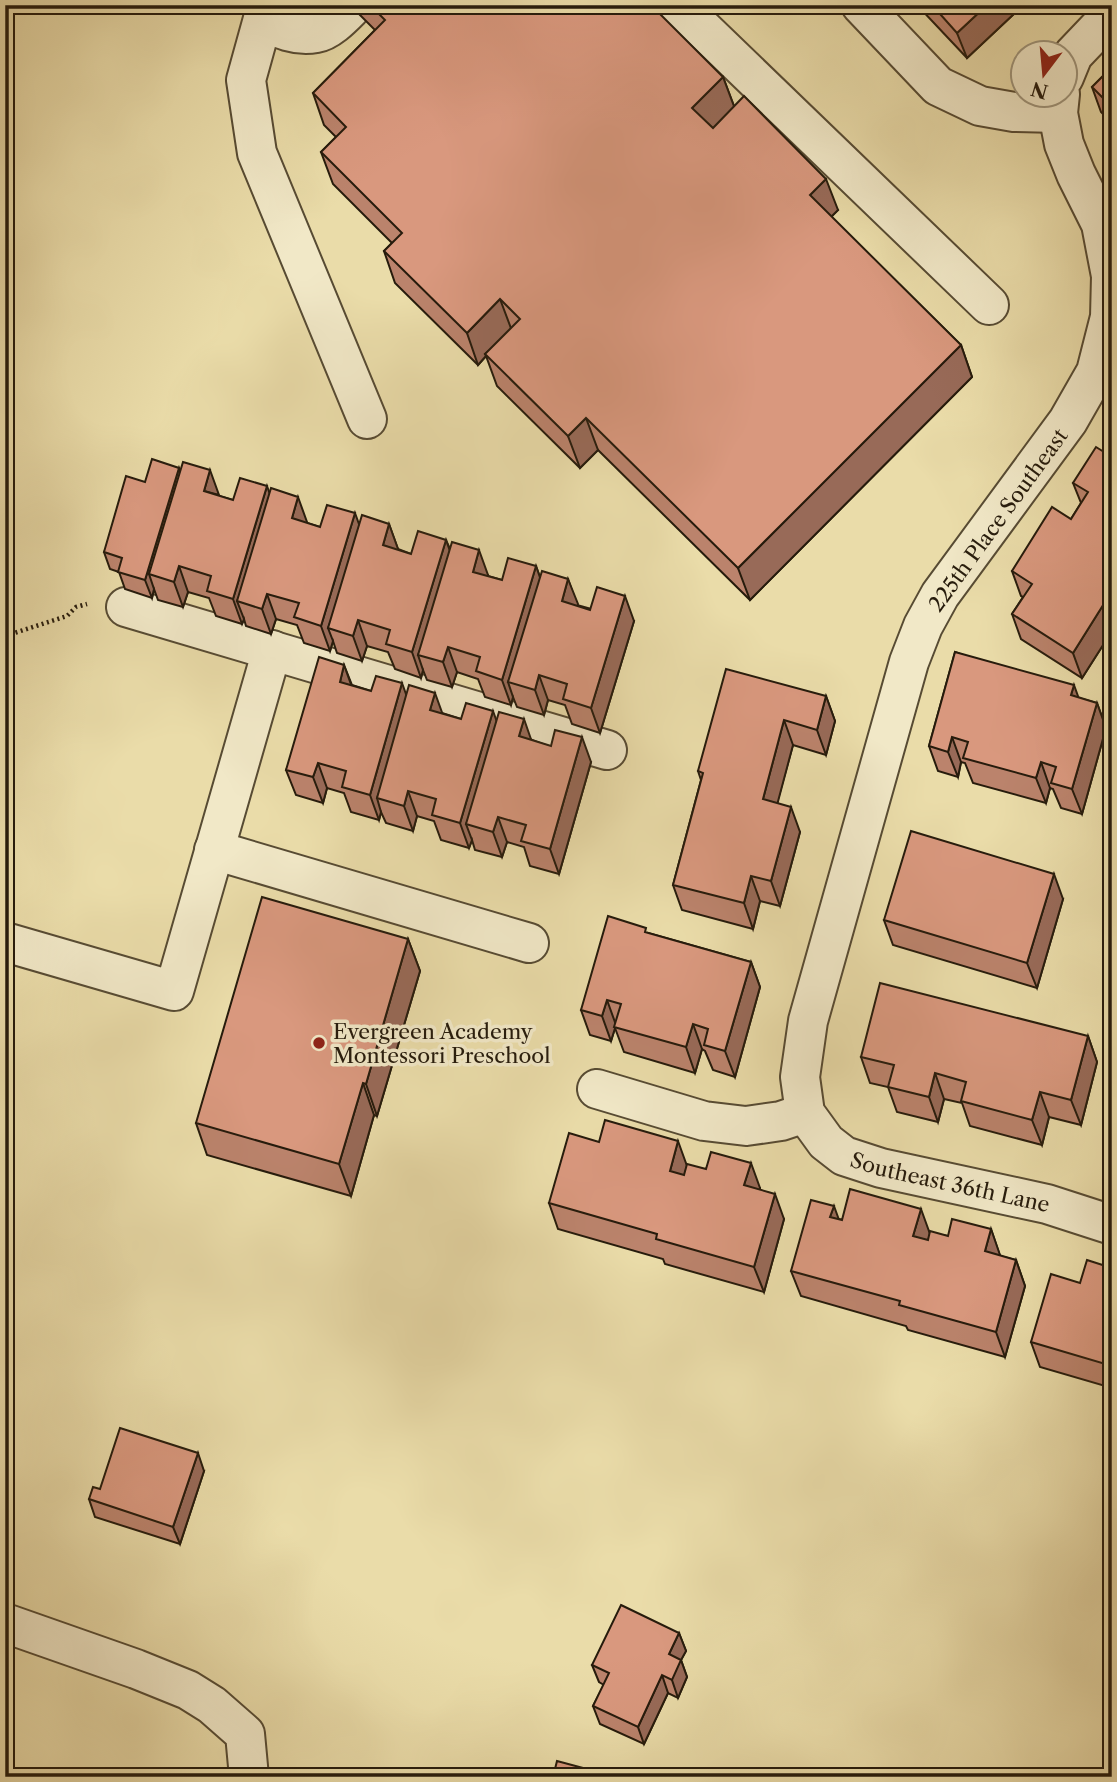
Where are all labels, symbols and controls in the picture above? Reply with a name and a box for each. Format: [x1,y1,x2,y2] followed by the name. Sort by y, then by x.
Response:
[1009,38,1078,108] north arrow
[1028,77,1051,103] text: N
[923,423,1073,616] street label: 225th Place Southeast
[333,1019,550,1068] place label: Evergreen Academy Montessori Preschool
[311,1035,327,1051] marker: Evergreen Academy Montessori Preschool
[847,1146,1052,1217] street label: Southeast 36th Lane

